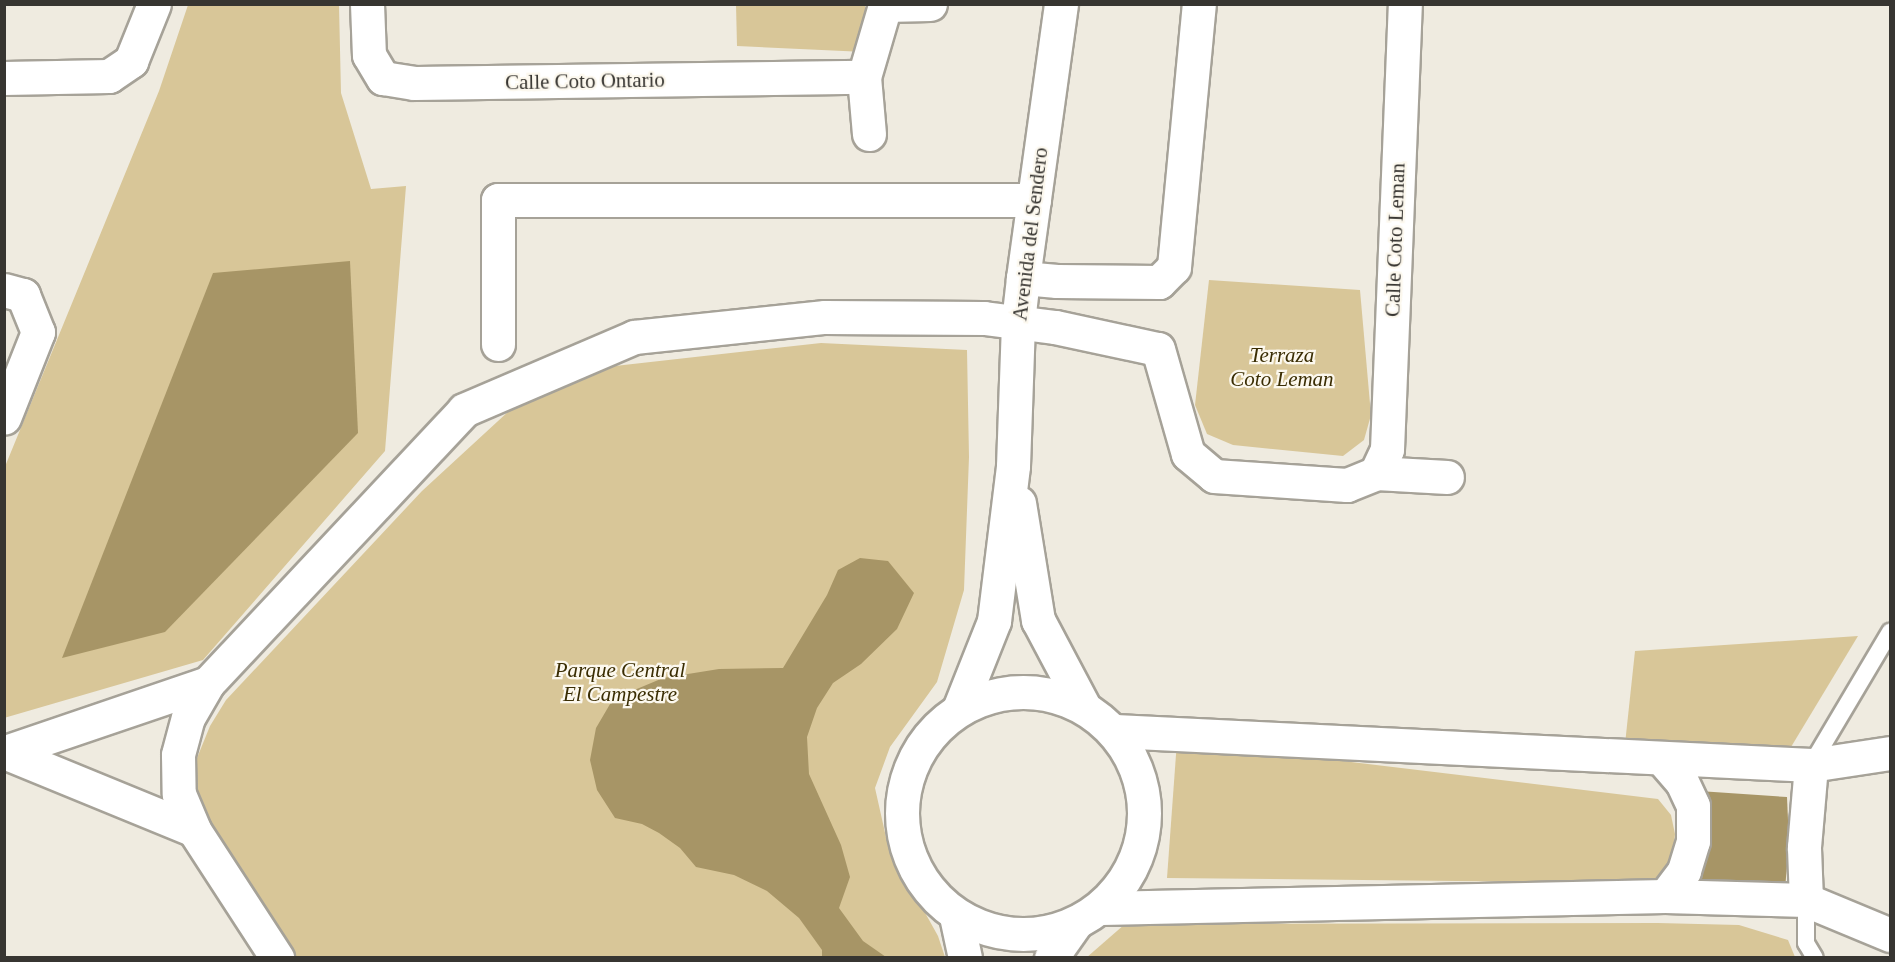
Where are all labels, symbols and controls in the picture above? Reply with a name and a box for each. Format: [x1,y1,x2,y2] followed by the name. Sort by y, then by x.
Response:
[505,67,665,95] street label: Calle Coto Ontario
[1007,146,1053,322] street label: Avenida del Sendero
[1380,163,1410,317] street label: Calle Coto Leman
[1230,342,1334,392] park label: Terraza Coto Leman
[555,657,685,707] park label: Parque Central El Campestre

